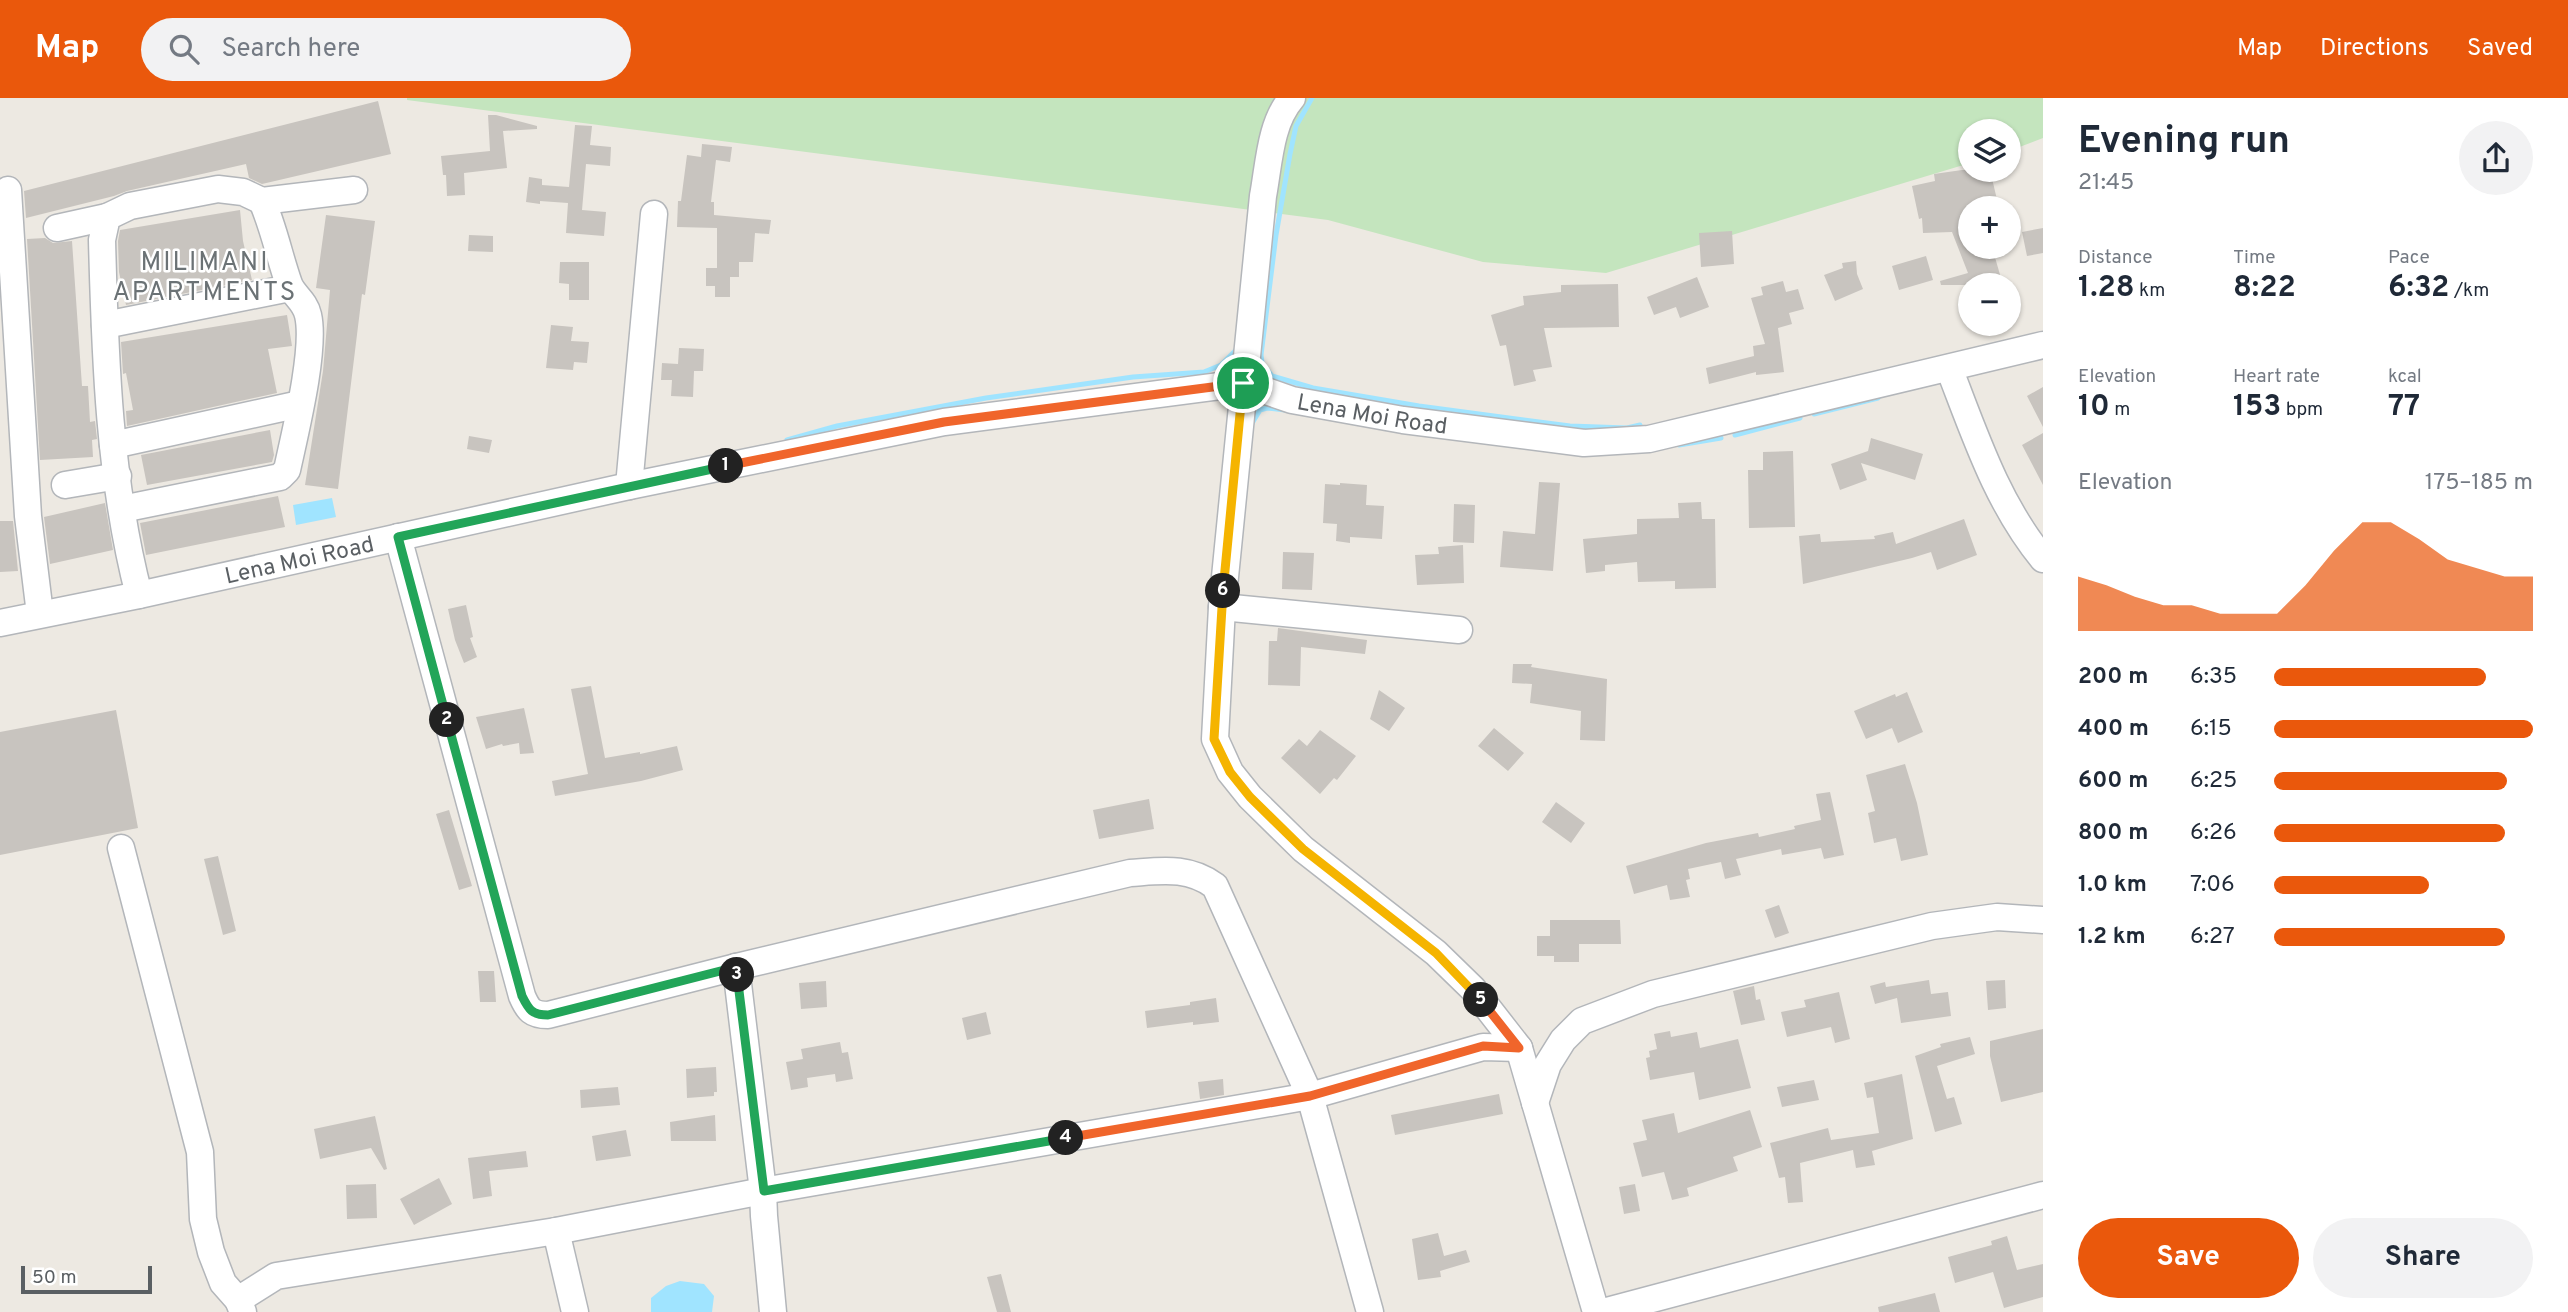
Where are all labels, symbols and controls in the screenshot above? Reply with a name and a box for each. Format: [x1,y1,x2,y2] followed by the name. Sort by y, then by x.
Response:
[141,18,631,81] search box
[35,28,99,70] text: Map
[165,30,203,68] icon: search
[221,33,360,66] text: Search here
[2237,34,2282,64] text: Map
[2320,34,2429,64] text: Directions
[2467,34,2533,64] text: Saved
[2078,118,2290,167] text: Evening run
[1958,119,2021,336] map controls
[1958,119,2021,182] button: layers
[2459,121,2533,195] button: share
[2078,169,2134,198] text: 21:45
[1958,196,2021,259] button: +
[2078,246,2153,270] text: Distance
[2233,246,2276,270] text: Time
[2388,246,2430,270] text: Pace
[113,247,297,310] district label: MILIMANI APARTMENTS
[2078,270,2135,307] text: 1.28
[2233,270,2296,307] text: 8:22
[2388,270,2449,307] text: 6:32
[1958,273,2021,336] button: −
[2135,279,2165,303] text: km
[2449,279,2489,303] text: /km
[1213,353,1273,413] pin
[1224,364,1262,402] icon: arrive
[2078,365,2156,389] text: Elevation
[2233,365,2320,389] text: Heart rate
[2388,365,2422,389] text: kcal
[1294,389,1449,442] street label: Lena Moi Road
[2078,389,2110,426] text: 10
[2233,389,2281,426] text: 153
[2388,389,2420,426] text: 77
[2110,398,2130,422] text: m
[2281,398,2323,422] text: bpm
[708,448,744,484] pin: 1
[722,453,729,477] text: 1
[2078,469,2173,498] text: Elevation
[2425,469,2533,498] text: 175–185 m
[223,531,377,592] street label: Lena Moi Road
[1206,574,1240,608] pin: 6
[1217,578,1228,602] text: 6
[2078,663,2148,692] text: 200 m
[2190,663,2237,692] text: 6:35
[430,702,464,738] pin: 2
[441,707,452,731] text: 2
[2078,715,2149,744] text: 400 m
[2190,715,2232,744] text: 6:15
[2078,767,2148,796] text: 600 m
[2190,767,2237,796] text: 6:25
[2078,819,2148,848] text: 800 m
[2190,819,2237,848] text: 6:26
[2078,871,2147,900] text: 1.0 km
[2190,871,2235,900] text: 7:06
[2078,923,2146,952] text: 1.2 km
[2190,923,2235,952] text: 6:27
[720,958,754,992] pin: 3
[731,962,742,986] text: 3
[1464,982,1498,1018] pin: 5
[1475,987,1486,1011] text: 5
[1048,1121,1084,1156] pin: 4
[1059,1125,1072,1149] text: 4
[2078,1218,2299,1298] button: Save
[2313,1218,2533,1298] button: Share
[21,1263,152,1295] scale bar
[32,1266,77,1290] text: 50 m

